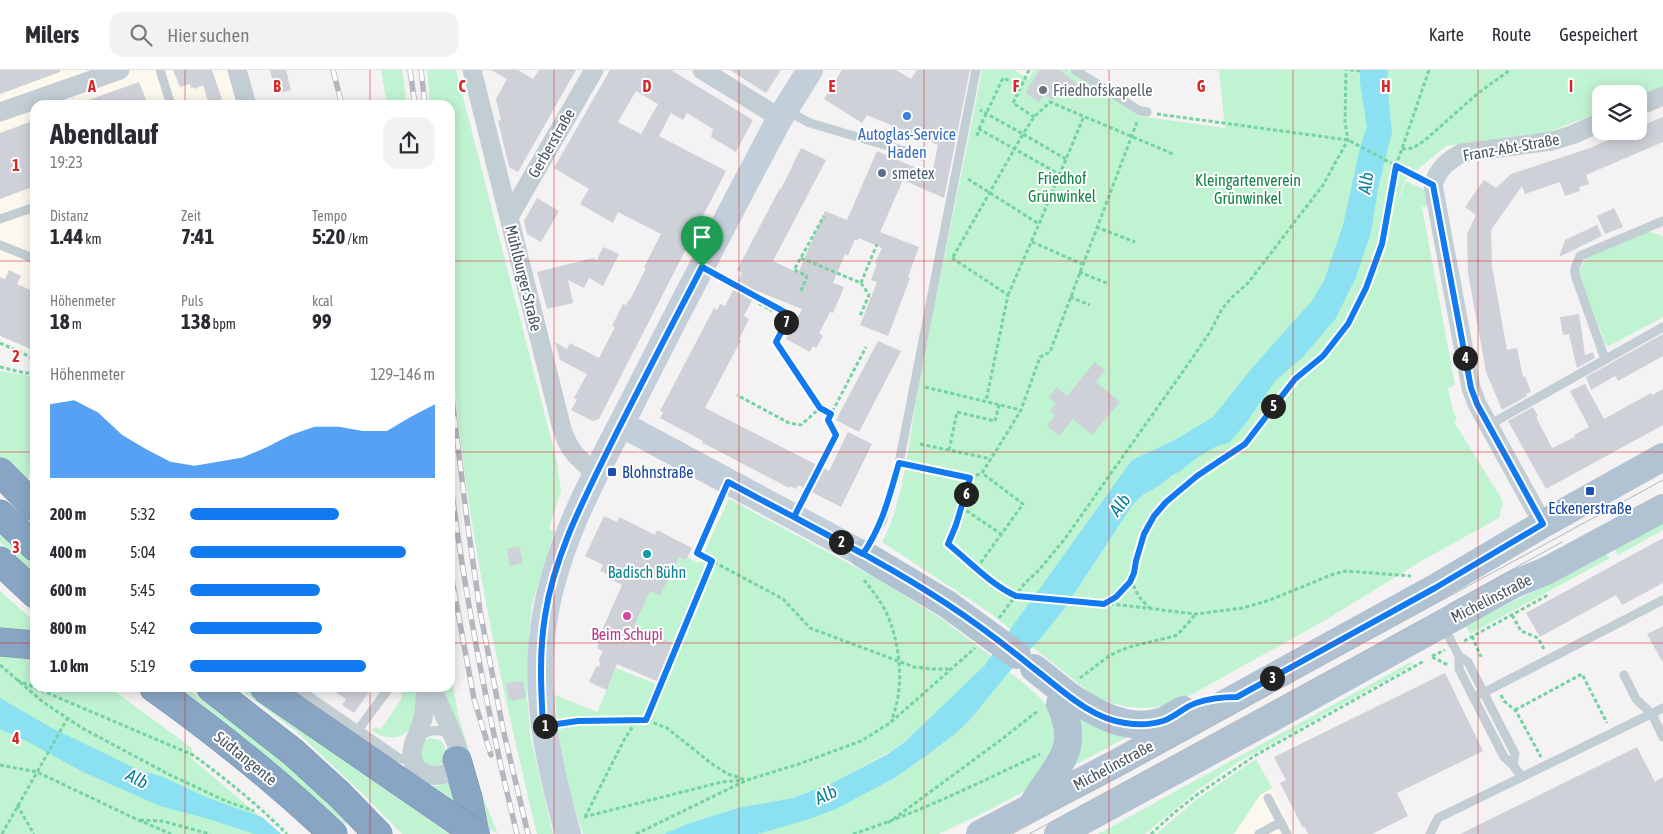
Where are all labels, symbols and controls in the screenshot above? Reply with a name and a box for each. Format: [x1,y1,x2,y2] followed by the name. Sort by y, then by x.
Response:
[109,12,459,57] search box
[25,21,79,48] text: Milers
[127,21,155,49] icon: search
[167,24,249,46] text: Hier suchen
[1429,24,1464,45] text: Karte
[1492,24,1531,45] text: Route
[1559,24,1638,45] text: Gespeichert
[87,77,96,95] text: A
[273,77,281,95] text: B
[458,77,466,95] text: C
[643,77,652,95] text: D
[829,77,836,95] text: E
[1013,77,1020,95] text: F
[1197,77,1206,95] text: G
[1381,77,1391,95] text: H
[1569,77,1573,95] text: I
[1053,81,1153,100] place label: Friedhofskapelle
[1037,84,1049,96] marker: Friedhofskapelle
[1592,85,1647,140] map controls
[1592,85,1647,140] button: layers
[524,105,578,181] street label: Gerberstraße
[901,110,913,122] marker: Autoglas-Service Haden
[383,117,435,169] button: share
[50,118,158,150] text: Abendlauf
[858,125,956,161] place label: Autoglas-Service Haden
[1461,130,1561,164] street label: Franz-Abt-Straße
[50,153,83,171] text: 19:23
[12,156,20,174] text: 1
[892,164,935,182] place label: smetex
[876,167,888,179] marker: smetex
[1028,169,1097,205] park label: Friedhof Grünwinkel
[1353,170,1378,196] water label: Alb
[1195,171,1301,207] park label: Kleingartenverein Grünwinkel
[50,208,88,224] text: Distanz
[181,208,201,224] text: Zeit
[312,208,347,224] text: Tempo
[681,216,723,267] pin
[501,223,546,333] street label: Mühlburger Straße
[688,223,716,251] icon: arrive
[50,224,83,248] text: 1.44
[181,224,214,248] text: 7:41
[312,224,345,248] text: 5:20
[83,231,102,247] text: km
[345,231,368,247] text: /km
[50,293,115,309] text: Höhenmeter
[181,293,203,309] text: Puls
[312,293,333,309] text: kcal
[50,309,70,333] text: 18
[181,309,211,333] text: 138
[312,309,332,333] text: 99
[774,310,798,334] pin: 7
[783,314,790,330] text: 7
[70,316,82,332] text: m
[211,316,236,332] text: bpm
[1452,346,1478,370] pin: 4
[12,347,20,365] text: 2
[1462,350,1469,366] text: 4
[50,365,125,383] text: Höhenmeter
[371,365,435,383] text: 129–146 m
[1260,394,1286,418] pin: 5
[1270,398,1277,414] text: 5
[622,463,694,481] place label: Blohnstraße
[606,466,618,478] marker: Blohnstraße
[954,482,978,506] pin: 6
[1584,485,1596,497] marker: Eckenerstraße
[963,486,970,502] text: 6
[1104,490,1135,521] water label: Alb
[1548,499,1632,517] place label: Eckenerstraße
[50,505,86,523] text: 200 m
[130,505,155,523] text: 5:32
[828,530,854,554] pin: 2
[838,534,845,550] text: 2
[12,538,20,556] text: 3
[50,543,86,561] text: 400 m
[130,543,156,561] text: 5:04
[641,548,653,560] marker: Badisch Bühn
[608,563,686,581] place label: Badisch Bühn
[1448,570,1534,626] street label: Michelinstraße
[50,581,86,599] text: 600 m
[130,581,155,599] text: 5:45
[621,610,633,622] marker: Beim Schupi
[50,619,86,637] text: 800 m
[130,619,155,637] text: 5:42
[591,625,663,644] place label: Beim Schupi
[50,657,89,675] text: 1.0 km
[130,657,155,675] text: 5:19
[1260,666,1284,690] pin: 3
[1269,670,1276,686] text: 3
[532,714,558,738] pin: 1
[542,718,549,734] text: 1
[211,727,281,789] street label: Südtangente
[11,729,20,747] text: 4
[1070,736,1156,794] street label: Michelinstraße
[122,764,152,793] water label: Alb
[810,780,840,809] water label: Alb

